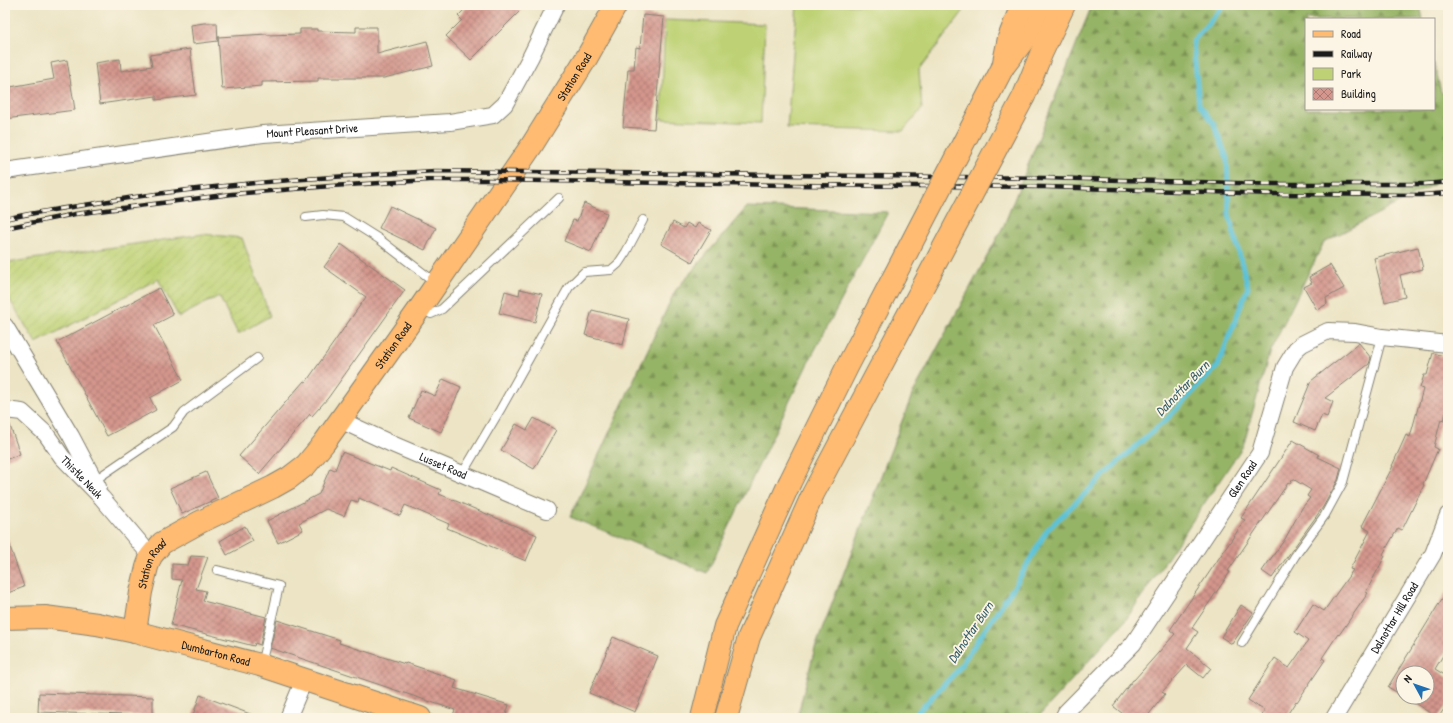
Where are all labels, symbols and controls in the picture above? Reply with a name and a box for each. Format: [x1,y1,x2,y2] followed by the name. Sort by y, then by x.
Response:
[1305,18,1435,110] legend
[1341,25,1361,42] text: Road
[1341,45,1372,62] text: Railway
[553,49,596,104] street label: Station Road
[1341,65,1361,82] text: Park
[1341,85,1376,102] text: Building
[266,119,359,142] street label: Mount Pleasant Drive
[370,318,416,372] street label: Station Road
[1151,356,1214,420] water label: Dalnottar Burn
[417,448,470,483] street label: Lusset Road
[57,452,107,502] street label: Thistle Neuk
[1224,457,1261,501] street label: Glen Road
[133,533,169,590] street label: Station Road
[1366,579,1422,656] street label: Dalnottar Hill Road
[943,597,998,666] water label: Dalnottar Burn
[180,636,252,670] street label: Dumbarton Road
[1395,665,1435,705] north arrow
[1400,672,1415,685] text: N

